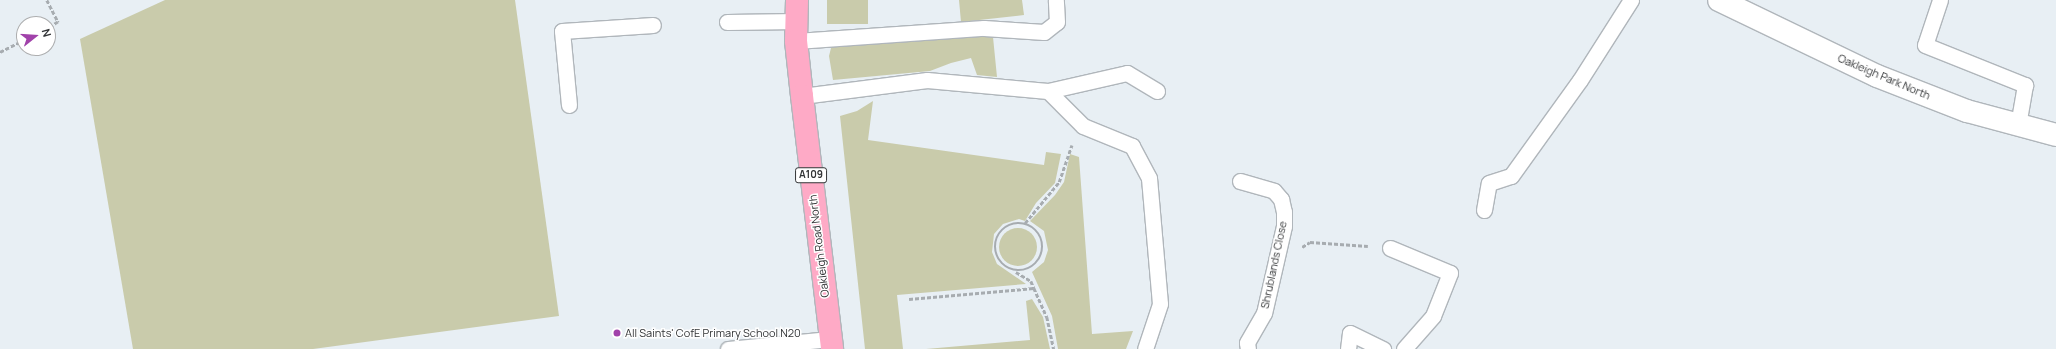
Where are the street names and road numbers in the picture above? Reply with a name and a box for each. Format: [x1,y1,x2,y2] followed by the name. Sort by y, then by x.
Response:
[1836,52,1932,102] street label: Oakleigh Park North
[795,167,827,183] road number: A109
[806,194,832,298] street label: Oakleigh Road North
[1258,220,1290,310] street label: Shrublands Close

